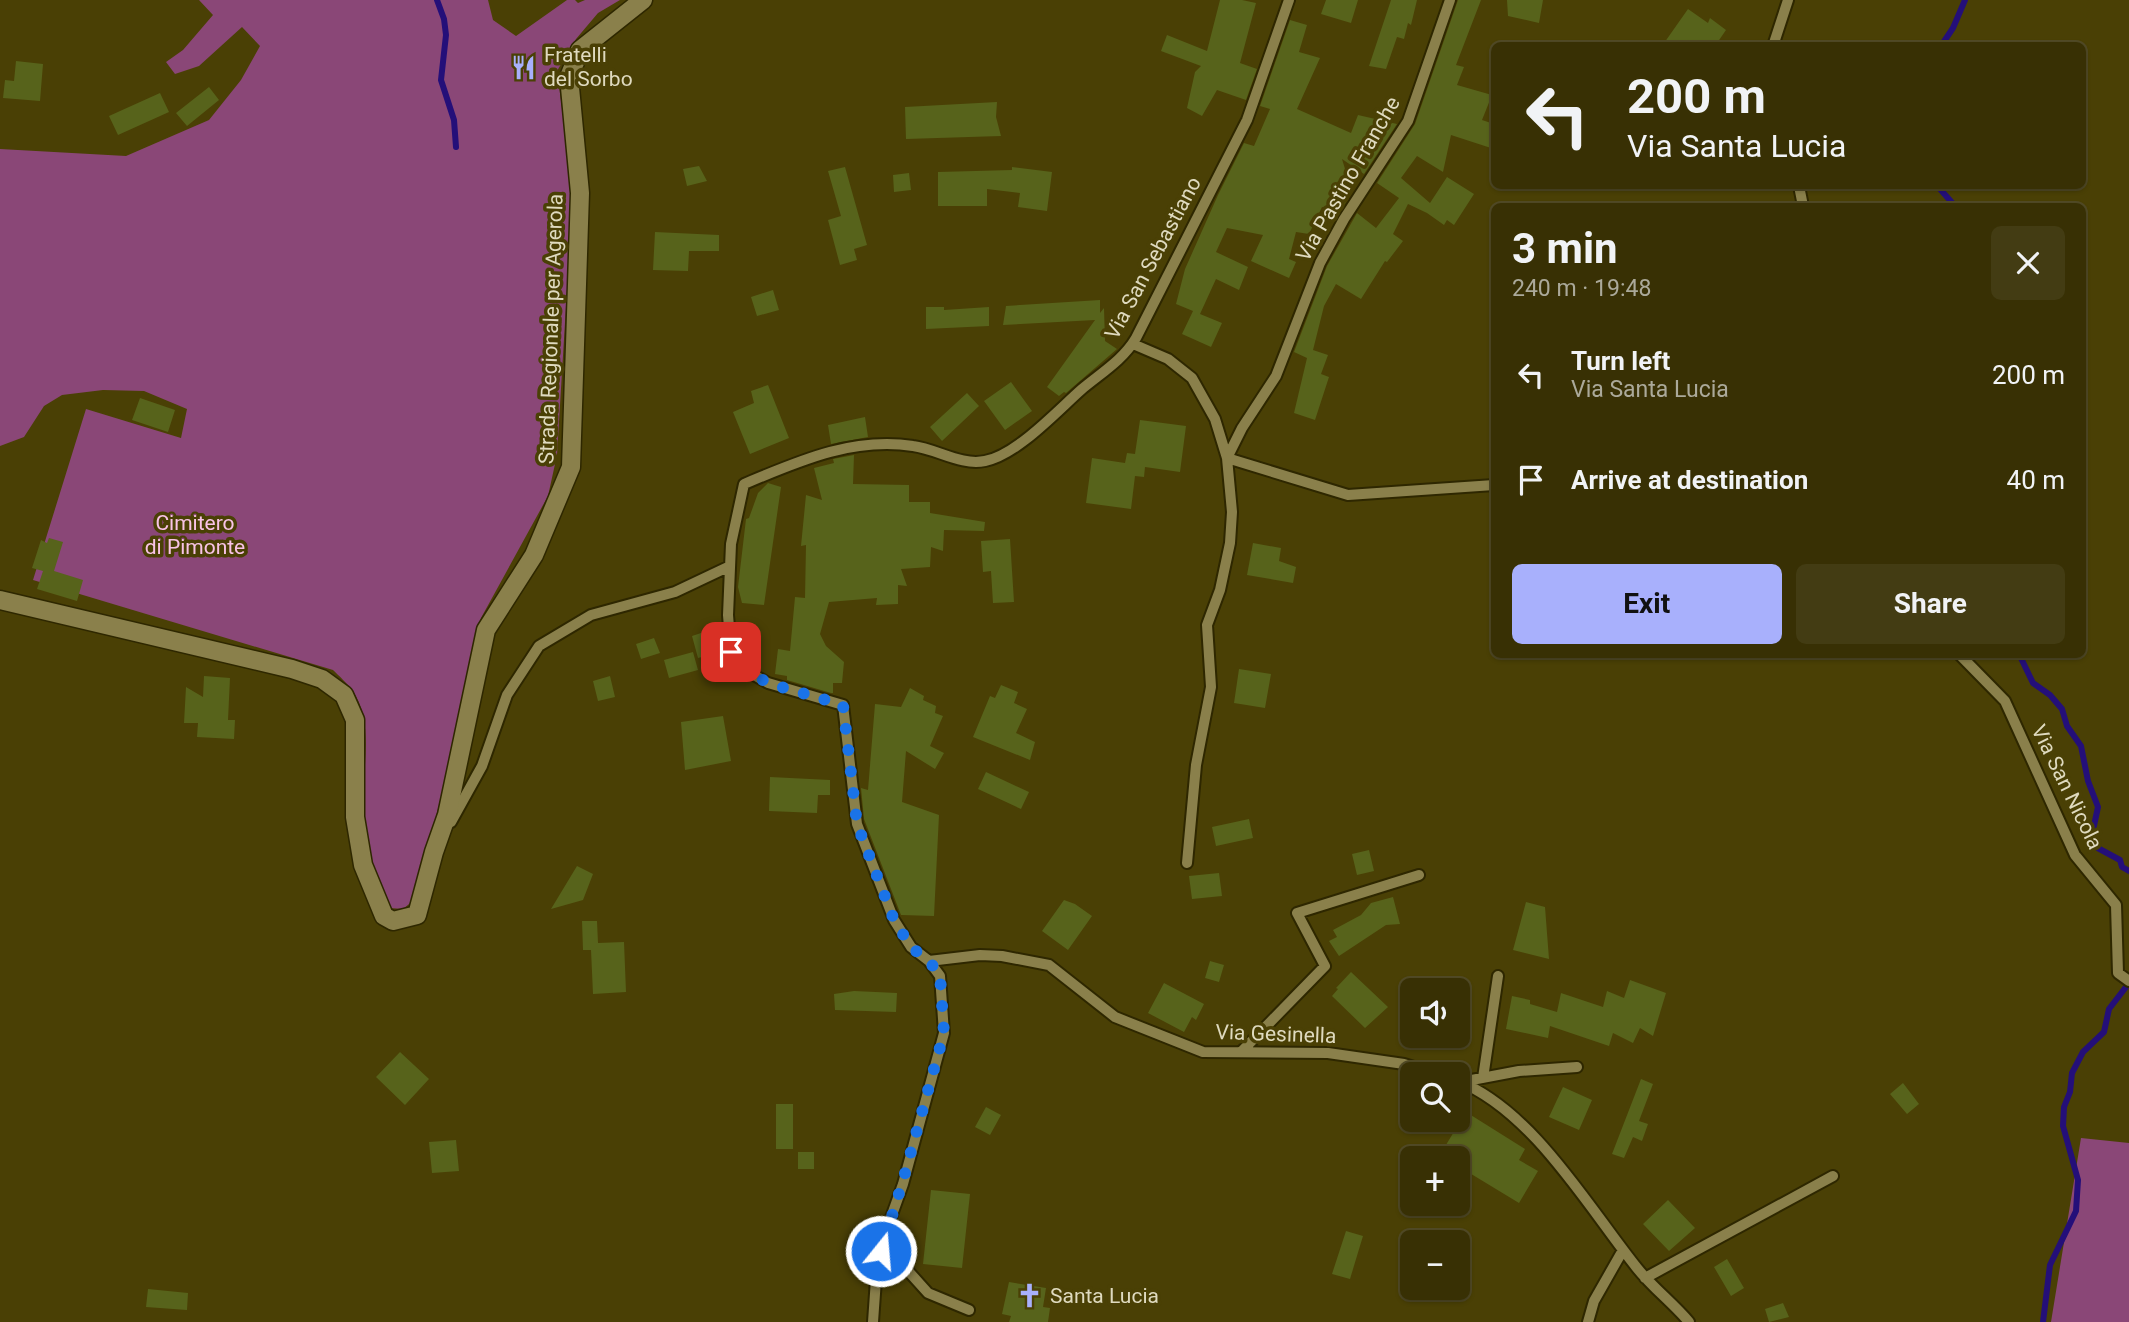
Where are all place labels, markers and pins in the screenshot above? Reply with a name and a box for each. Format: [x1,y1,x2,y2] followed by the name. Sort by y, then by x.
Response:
[544,43,633,91] place label: Fratelli del Sorbo
[510,53,538,81] restaurant icon: Fratelli del Sorbo
[701,622,761,682] pin
[1016,1282,1044,1310] church icon: Santa Lucia
[1050,1284,1159,1308] place label: Santa Lucia

